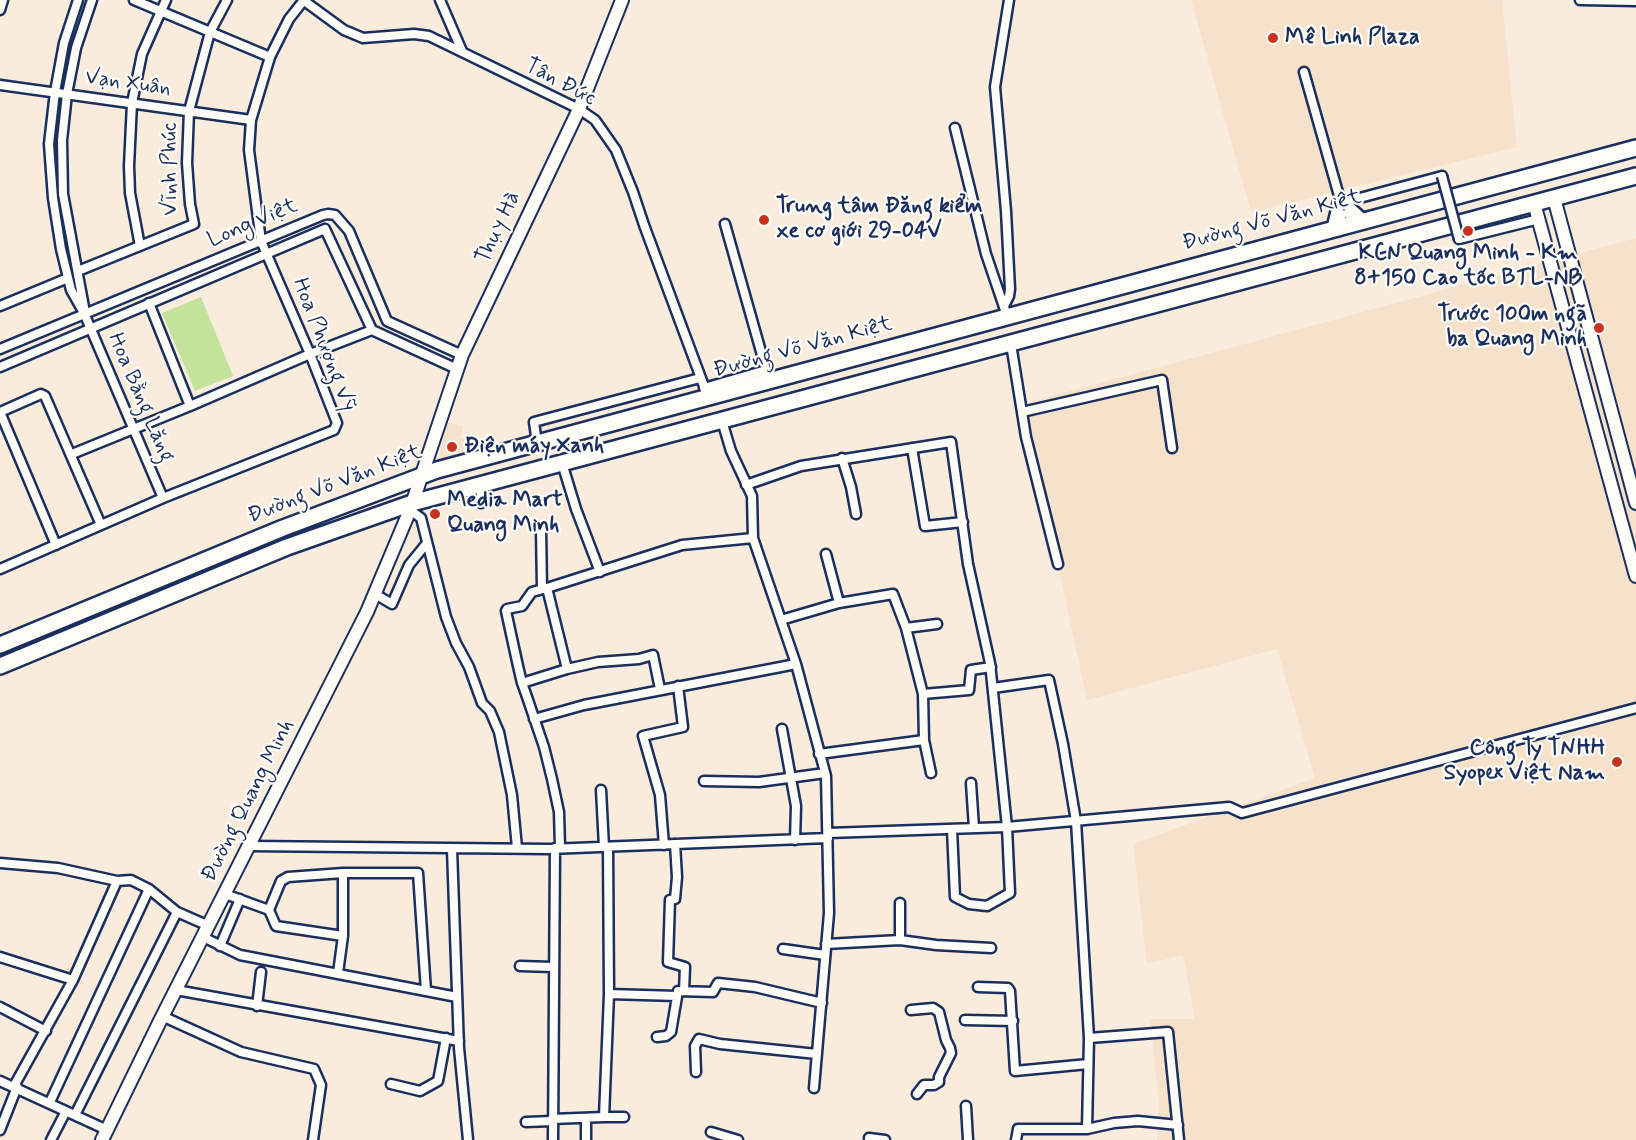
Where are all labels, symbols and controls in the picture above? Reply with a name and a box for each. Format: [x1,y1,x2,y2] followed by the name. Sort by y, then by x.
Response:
[1285,25,1420,51] place label: Mê Linh Plaza
[1266,31,1280,45] marker: Mê Linh Plaza
[520,53,600,113] street label: Tân Đức
[83,65,173,103] street label: Vạn Xuân
[158,122,184,216] street label: Vĩnh Phúc
[1180,184,1364,258] street label: Đường Võ Văn Kiệt
[471,188,527,268] street label: Thụy Hà
[204,193,302,255] street label: Long Việt
[776,194,983,246] place label: Trung tâm Đăng kiểm xe cơ giới 29-04V
[757,213,771,227] marker: Trung tâm Đăng kiểm xe cơ giới 29-04V
[1461,224,1475,238] marker: KCN Quang Minh - Km 8+150 Cao tốc BTL-NB
[1354,241,1582,292] place label: KCN Quang Minh - Km 8+150 Cao tốc BTL-NB
[285,274,361,416] street label: Hoa Phượng Vỹ
[1438,302,1587,354] place label: Trước 100m ngã ba Quang Minh
[711,311,895,385] street label: Đường Võ Văn Kiệt
[1592,321,1606,335] marker: Trước 100m ngã ba Quang Minh
[101,329,179,467] street label: Hoa Bằng Lăng
[464,434,604,460] place label: Điện máy Xanh
[244,440,426,530] street label: Đường Võ Văn Kiệt
[445,440,459,454] marker: Điện máy Xanh
[447,488,563,540] place label: Media Mart Quang Minh
[428,507,442,521] marker: Media Mart Quang Minh
[197,715,301,887] street label: Đường Quang Minh
[1444,736,1605,788] place label: Công Ty TNHH Syopex Việt Nam
[1610,755,1624,769] marker: Công Ty TNHH Syopex Việt Nam

